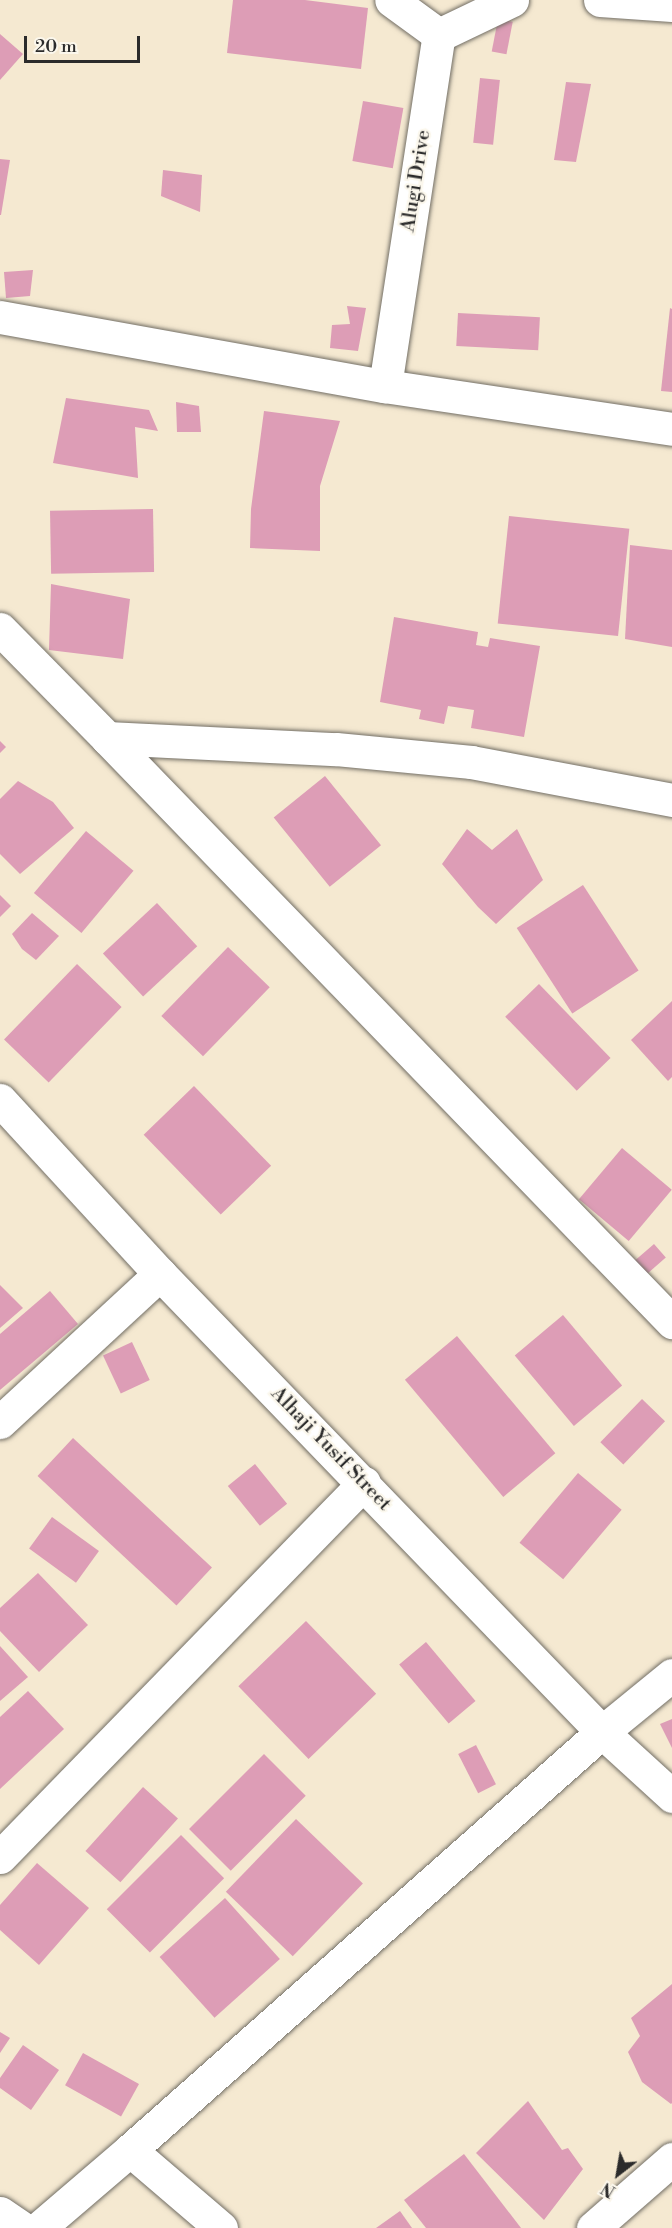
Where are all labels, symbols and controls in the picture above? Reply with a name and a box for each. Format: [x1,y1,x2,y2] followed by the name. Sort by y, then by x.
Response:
[27,24,142,62] scale bar
[35,35,77,58] text: 20 m
[396,128,436,234] street label: Alugi Drive
[266,1382,396,1516] street label: Alhaji Yusif Street
[588,2144,648,2204] north arrow
[598,2178,619,2201] text: N

